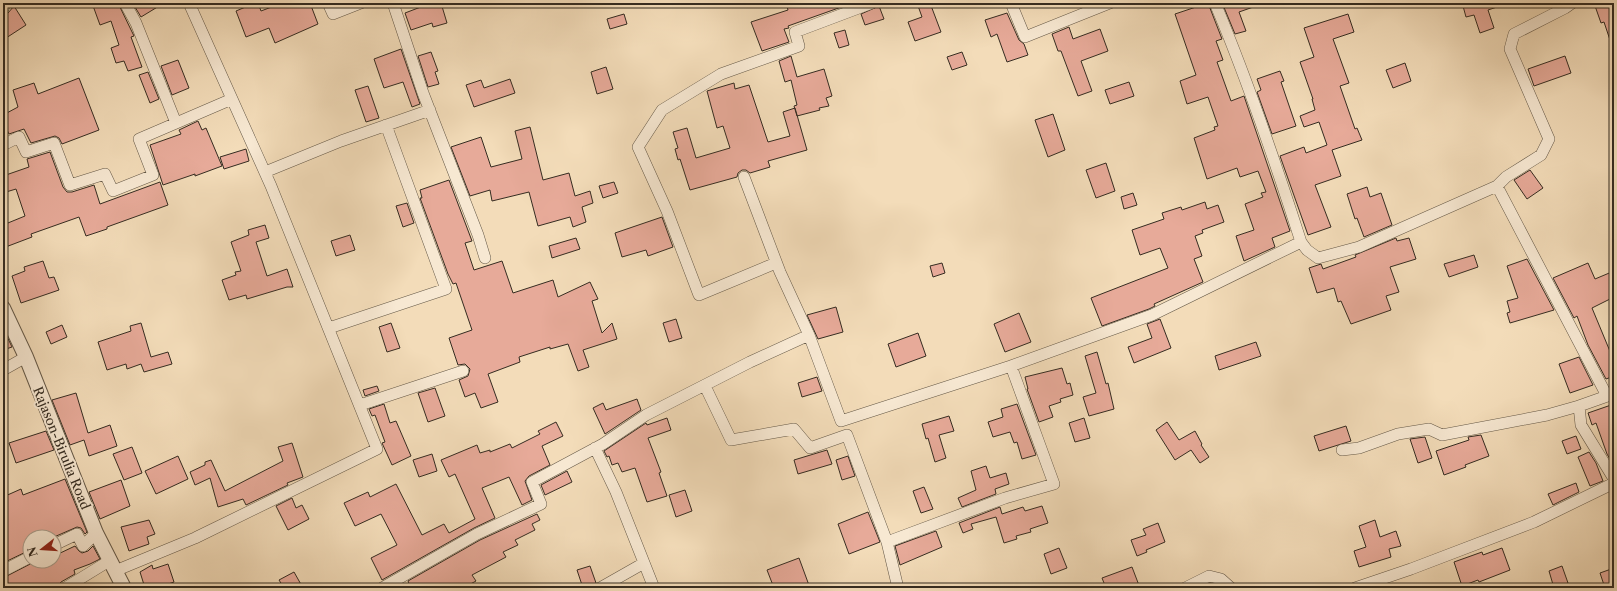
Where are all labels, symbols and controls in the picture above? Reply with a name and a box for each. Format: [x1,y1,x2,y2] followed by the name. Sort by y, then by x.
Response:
[30,384,94,512] street label: Rajason-Birulia Road
[22,529,62,569] north arrow
[24,545,41,559] text: N

